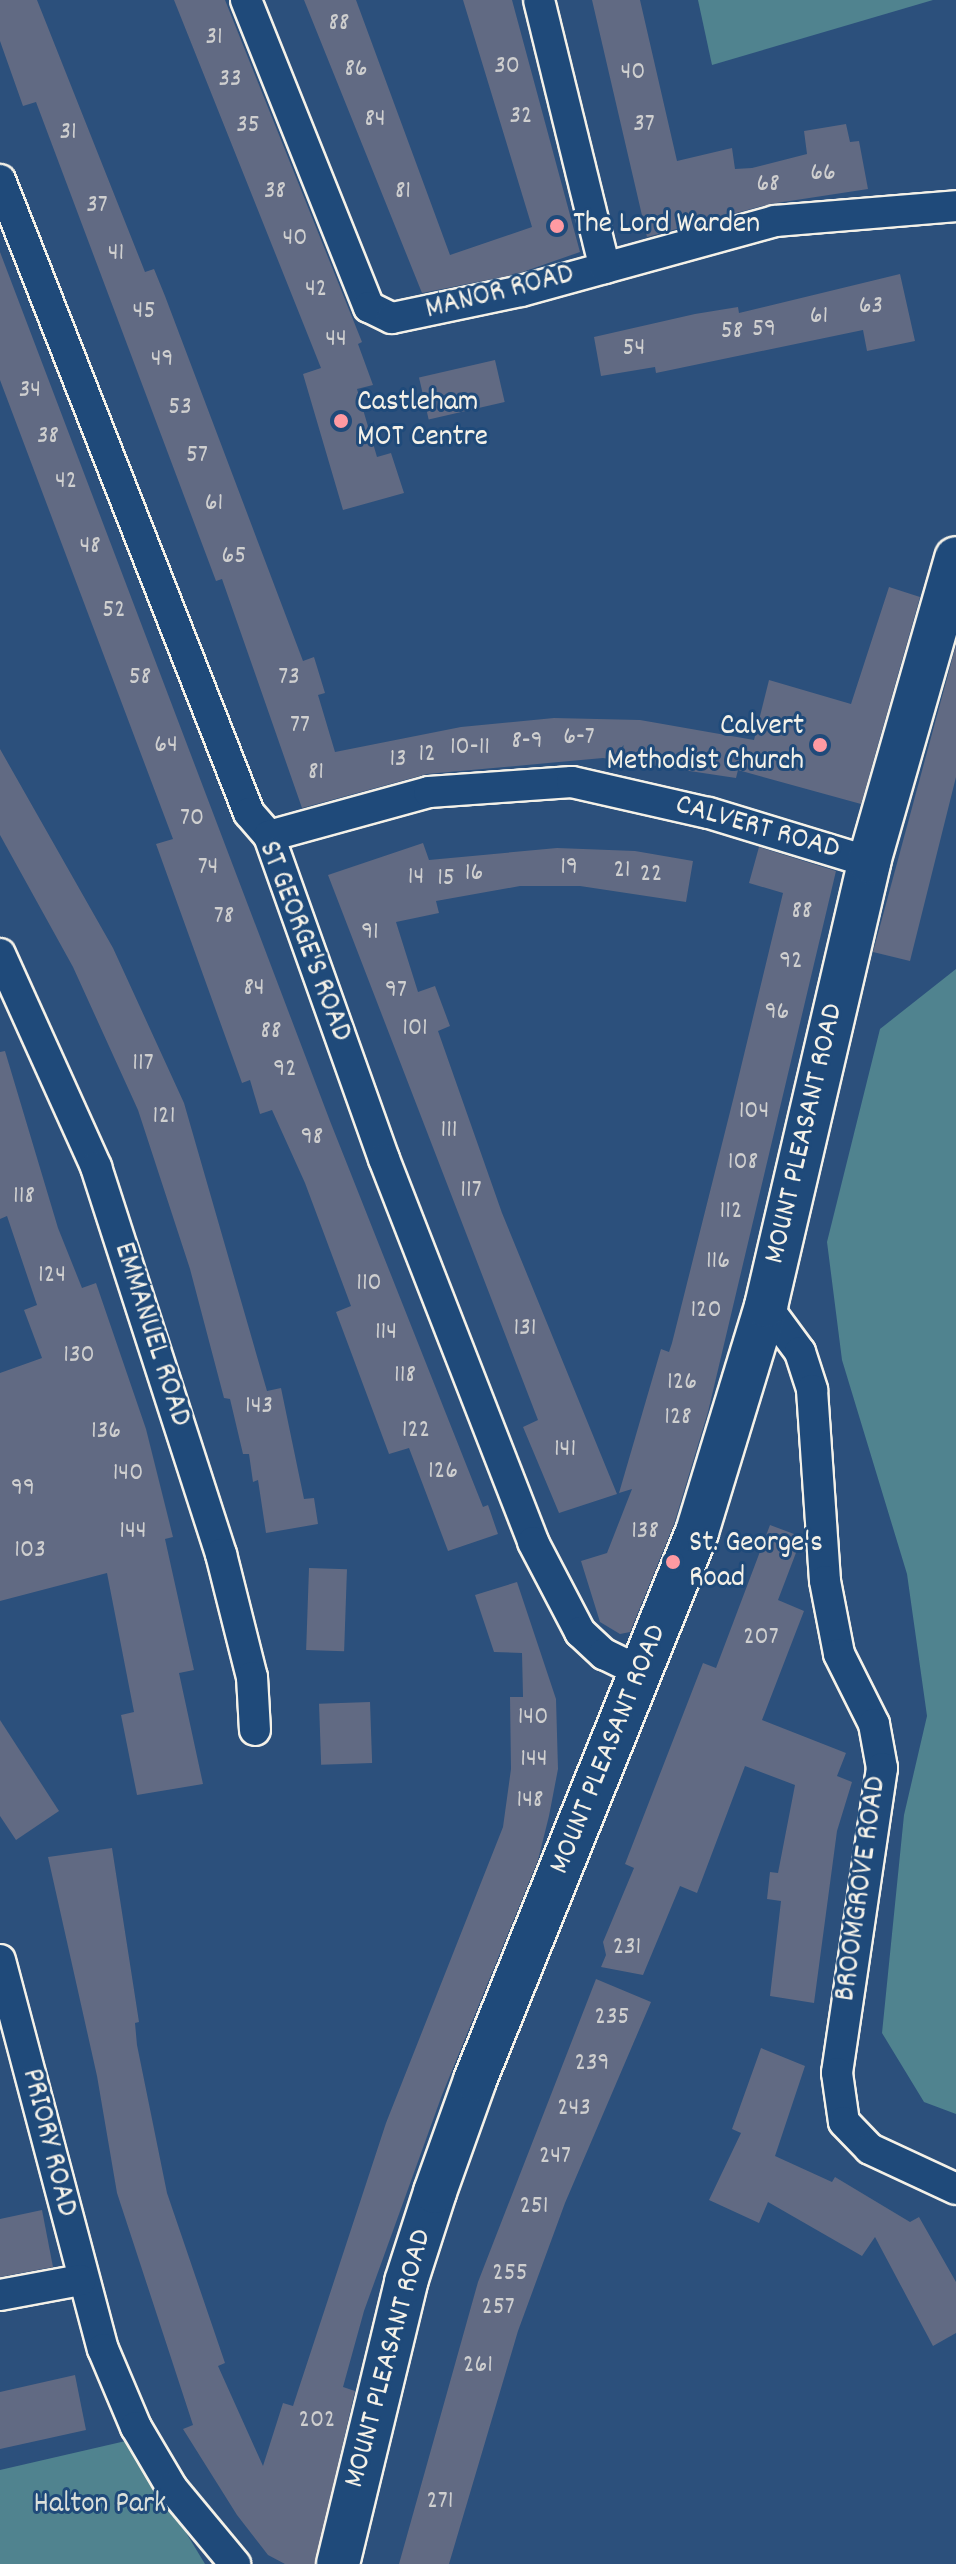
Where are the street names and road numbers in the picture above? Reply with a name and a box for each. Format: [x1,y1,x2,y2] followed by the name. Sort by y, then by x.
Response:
[422,258,578,330] street label: MANOR ROAD
[671,788,843,870] street label: CALVERT ROAD
[248,837,358,1047] street label: ST GEORGE'S ROAD
[759,1000,853,1268] street label: MOUNT PLEASANT ROAD
[103,1239,197,1431] street label: EMMANUEL ROAD
[544,1620,676,1880] street label: MOUNT PLEASANT ROAD
[829,1774,897,2004] street label: BROOMGROVE ROAD
[11,2065,83,2221] street label: PRIORY ROAD
[338,2226,442,2492] street label: MOUNT PLEASANT ROAD

